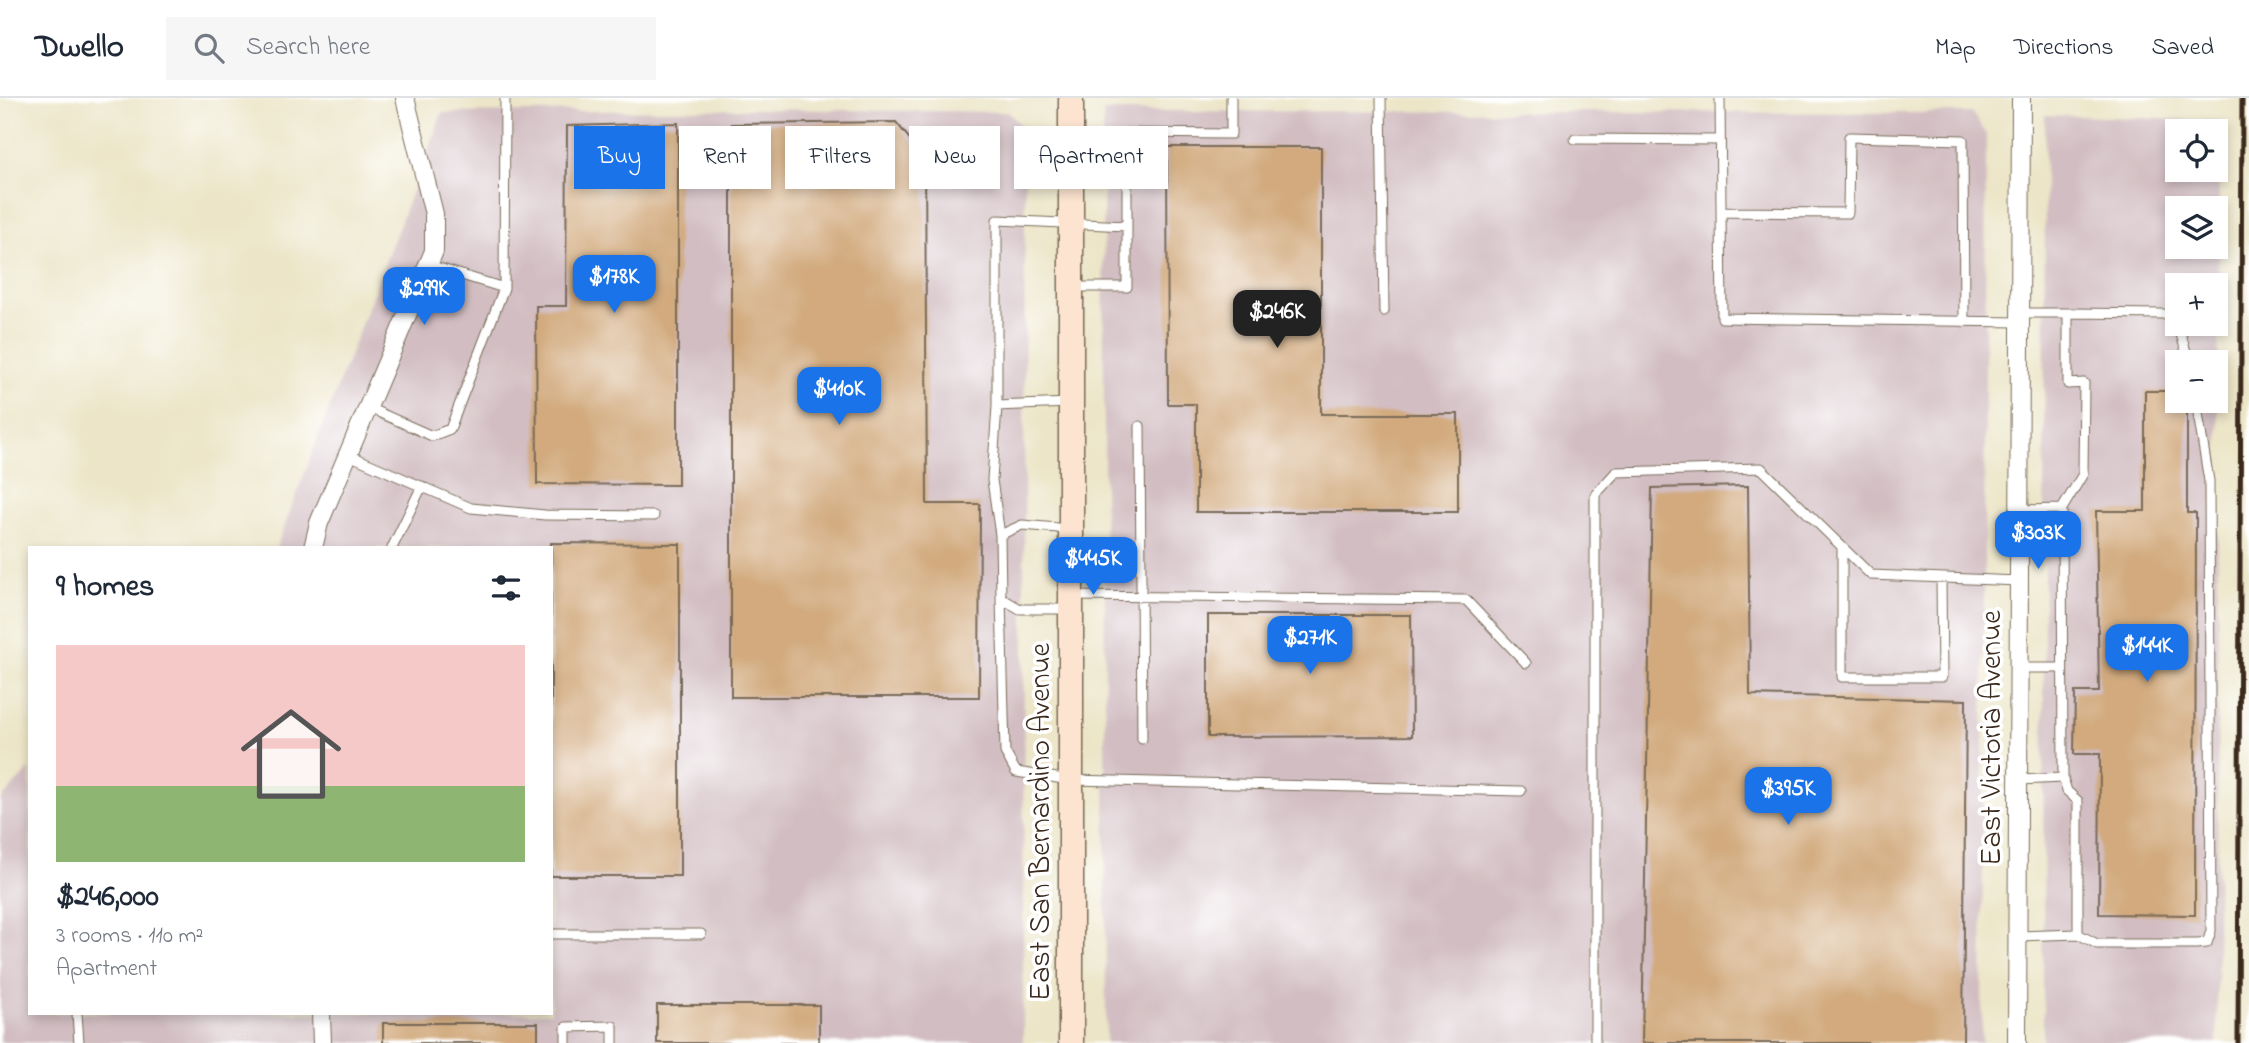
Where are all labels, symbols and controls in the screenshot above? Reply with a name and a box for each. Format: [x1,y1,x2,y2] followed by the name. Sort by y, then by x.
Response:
[166,17,656,80] search box
[35,24,124,72] text: Dwello
[190,29,228,67] icon: search
[246,29,370,67] text: Search here
[1935,31,1976,66] text: Map
[2014,31,2113,66] text: Directions
[2151,31,2214,66] text: Saved
[2165,119,2228,413] map controls
[2165,119,2228,182] button: locate
[574,126,665,189] chip: Buy
[679,126,771,189] chip: Rent
[785,126,895,189] chip: Filters
[909,126,1000,189] chip: New
[1014,126,1168,189] chip: Apartment
[2165,196,2228,259] button: layers
[565,256,663,315] pin: $178K
[589,261,639,294] text: $178K
[375,268,473,327] pin: $299K
[399,273,449,306] text: $299K
[2165,273,2228,336] button: +
[1228,290,1326,350] pin: $246K
[1249,296,1305,329] text: $246K
[2165,350,2228,413] button: −
[790,368,888,427] pin: $410K
[813,373,865,406] text: $410K
[1989,512,2087,571] pin: $303K
[2011,517,2065,550] text: $303K
[1044,538,1142,597] pin: $445K
[1064,543,1122,576] text: $445K
[56,566,154,610] text: 9 homes
[487,569,525,607] icon: filters
[1971,610,2015,866] street label: East Victoria Avenue
[1261,616,1359,676] pin: $271K
[1283,622,1337,655] text: $271K
[2098,624,2196,684] pin: $144K
[2121,630,2173,663] text: $144K
[1020,642,1064,1001] street label: East San Bernardino Avenue
[228,691,354,817] icon: home
[1739,768,1837,827] pin: $395K
[1761,773,1815,806] text: $395K
[56,876,159,920] text: $246,000
[56,920,203,953] text: 3 rooms · 110 m²
[56,953,157,986] text: Apartment

